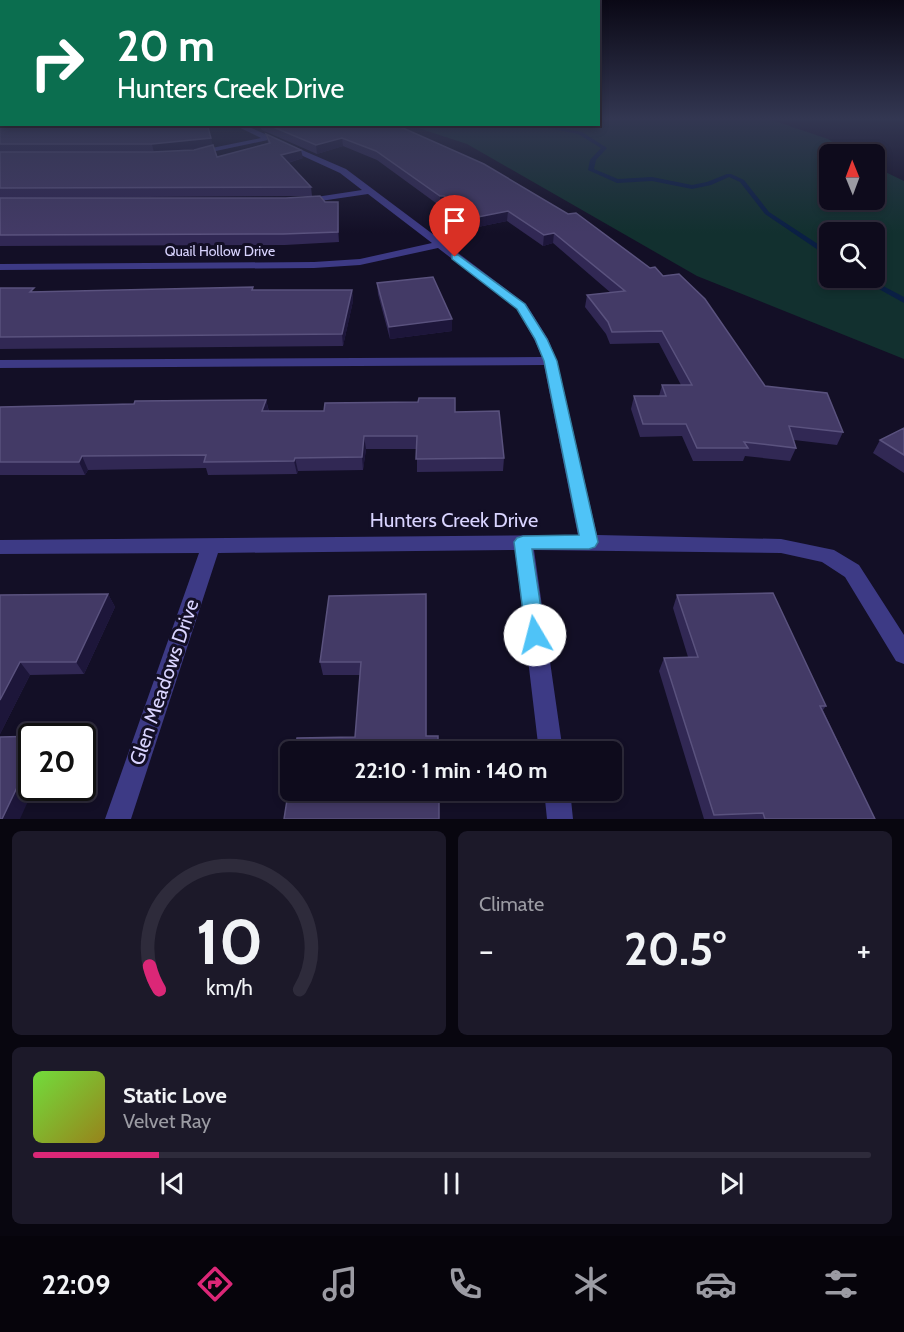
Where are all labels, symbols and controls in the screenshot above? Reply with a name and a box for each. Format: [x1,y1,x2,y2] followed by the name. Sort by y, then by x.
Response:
[117,20,215,72] text: 20 m
[18,24,96,102] icon: right
[117,72,344,105] text: Hunters Creek Drive
[819,144,885,210] north arrow
[819,144,885,288] map controls
[429,195,480,257] pin
[438,204,471,237] icon: arrive
[819,222,885,288] button: search
[165,242,275,260] street label: Quail Hollow Drive
[370,508,538,532] street label: Hunters Creek Drive
[124,596,204,768] street label: Glen Meadows Drive
[503,603,567,667] position arrow
[18,723,96,801] speed limit sign: 20
[355,757,547,784] text: 22:10 · 1 min · 140 m
[479,892,544,916] text: Climate
[195,904,263,980] text: 10
[624,922,726,976] text: 20.5°
[479,930,494,970] text: −
[856,930,871,970] text: +
[206,974,252,1000] text: km/h
[123,1082,227,1109] text: Static Love
[123,1109,211,1133] text: Velvet Ray
[156,1167,189,1200] icon: previous
[435,1167,468,1200] icon: pause
[715,1167,748,1200] icon: next
[194,1263,236,1305] icon: directions
[319,1263,361,1305] icon: music
[444,1263,486,1305] icon: phone
[570,1263,612,1305] icon: climate
[695,1263,737,1305] icon: car
[820,1263,862,1305] icon: filters
[42,1268,110,1301] text: 22:09

